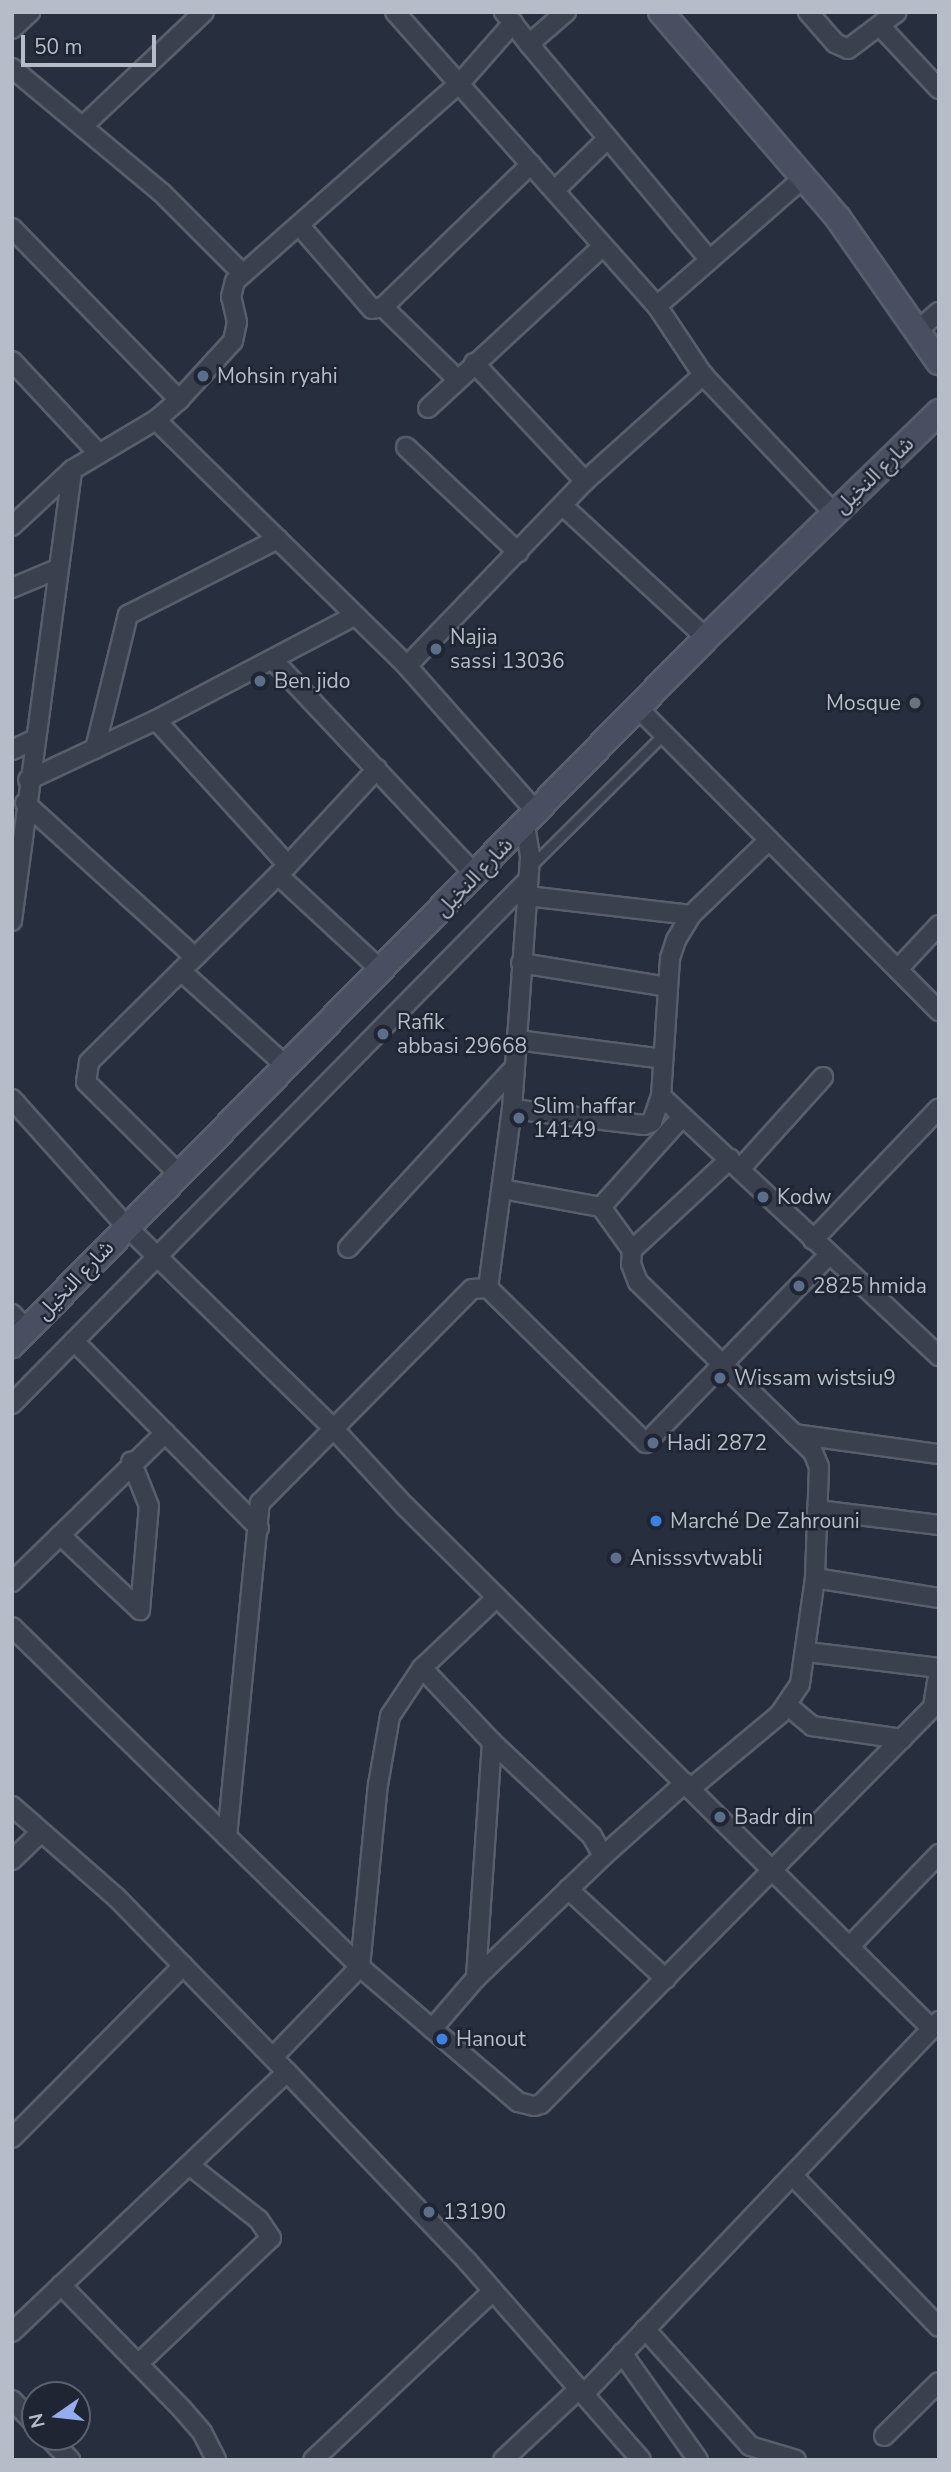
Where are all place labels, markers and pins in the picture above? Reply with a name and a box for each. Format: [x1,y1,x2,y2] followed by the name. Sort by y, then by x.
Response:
[217,363,338,389] place label: Mohsin ryahi
[195,368,211,384] marker: Mohsin ryahi
[450,624,565,674] place label: Najia sassi 13036
[428,641,444,657] marker: Najia sassi 13036
[274,668,350,694] place label: Ben jido
[252,673,268,689] marker: Ben jido
[826,690,901,716] place label: Mosque
[907,695,923,711] marker: Mosque
[397,1009,527,1059] place label: Rafik abbasi 29668
[375,1026,391,1042] marker: Rafik abbasi 29668
[533,1093,636,1143] place label: Slim haffar 14149
[511,1110,527,1126] marker: Slim haffar 14149
[777,1184,831,1210] place label: Kodw
[755,1189,771,1205] marker: Kodw
[813,1273,927,1299] place label: 2825 hmida
[791,1278,807,1294] marker: 2825 hmida
[734,1365,896,1391] place label: Wissam wistsiu9
[712,1370,728,1386] marker: Wissam wistsiu9
[667,1430,767,1456] place label: Hadi 2872
[645,1435,661,1451] marker: Hadi 2872
[670,1508,860,1534] place label: Marché De Zahrouni
[648,1513,664,1529] marker: Marché De Zahrouni
[630,1545,763,1571] place label: Anisssvtwabli
[608,1550,624,1566] marker: Anisssvtwabli
[734,1804,814,1830] place label: Badr din
[712,1809,728,1825] marker: Badr din
[456,2026,526,2052] place label: Hanout
[434,2031,450,2047] marker: Hanout
[443,2199,506,2225] place label: 13190
[421,2204,437,2220] marker: 13190

